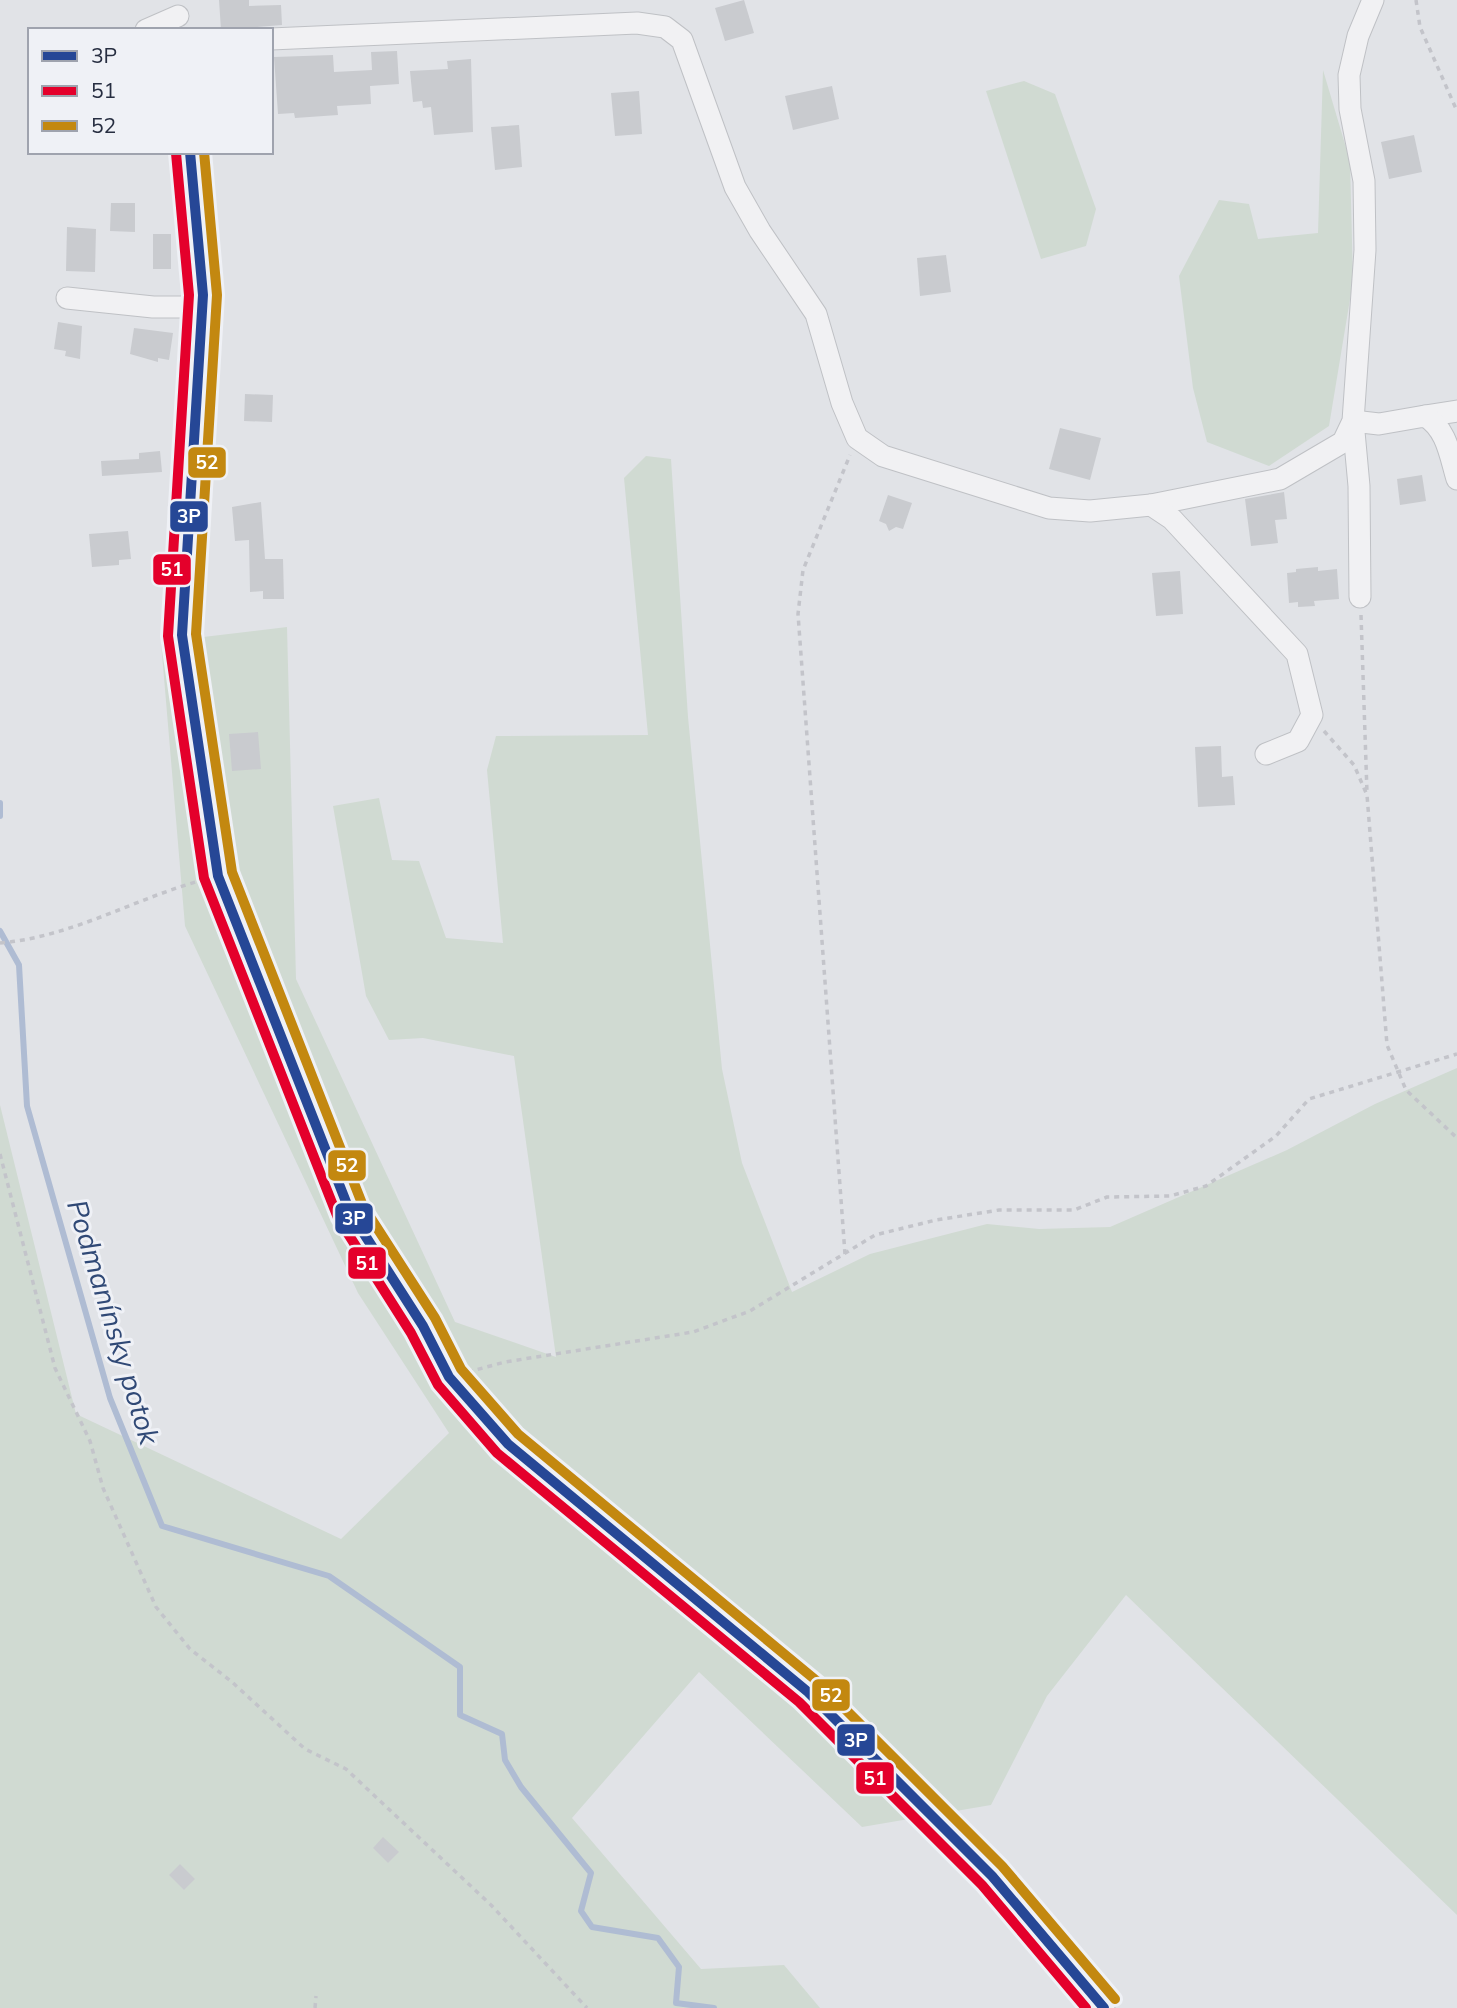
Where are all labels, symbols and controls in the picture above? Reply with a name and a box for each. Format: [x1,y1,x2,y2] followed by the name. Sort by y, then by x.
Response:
[28,28,273,154] legend
[91,42,117,68] text: 3P
[91,77,116,103] text: 51
[91,112,116,138] text: 52
[187,446,227,479] line badge: 52
[196,450,218,474] text: 52
[169,500,209,533] line badge: 3P
[177,504,201,528] text: 3P
[152,553,192,586] line badge: 51
[161,557,183,581] text: 51
[327,1149,367,1182] line badge: 52
[336,1153,358,1177] text: 52
[60,1195,168,1450] water label: Podmanínsky potok
[334,1202,374,1235] line badge: 3P
[342,1206,366,1230] text: 3P
[347,1246,387,1280] line badge: 51
[356,1251,378,1275] text: 51
[811,1678,851,1712] line badge: 52
[820,1683,842,1707] text: 52
[836,1723,876,1757] line badge: 3P
[844,1728,868,1752] text: 3P
[855,1761,895,1795] line badge: 51
[864,1766,886,1790] text: 51

